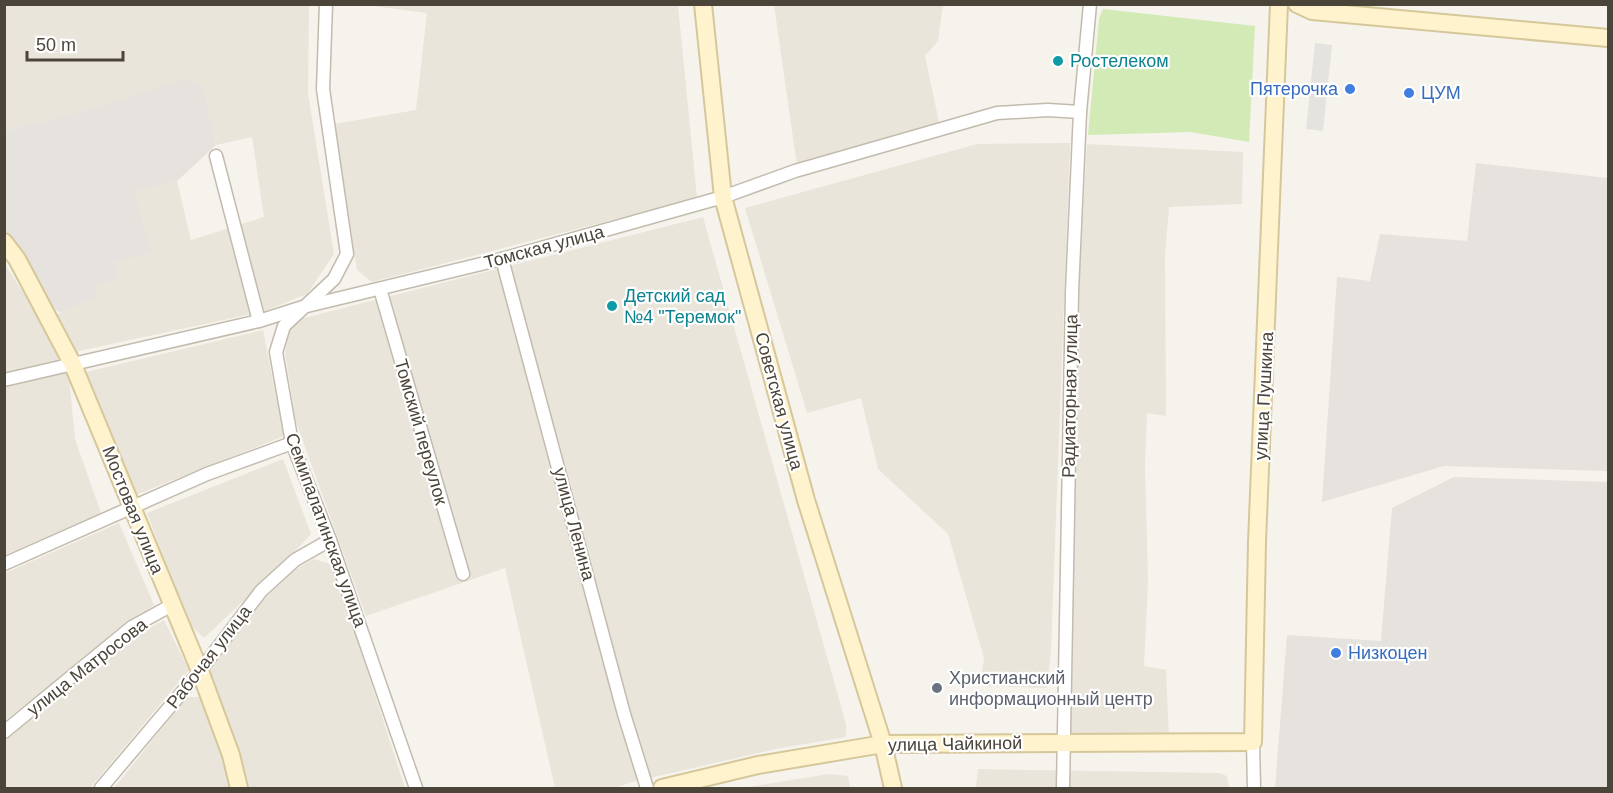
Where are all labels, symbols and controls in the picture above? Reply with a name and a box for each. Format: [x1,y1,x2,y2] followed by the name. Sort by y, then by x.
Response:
[27,24,123,62] scale bar
[36,35,76,55] text: 50 m
[1070,51,1169,71] place label: Ростелеком
[1051,54,1065,68] marker: Ростелеком
[1250,79,1339,99] place label: Пятерочка
[1343,82,1357,96] marker: Пятерочка
[1421,83,1461,103] place label: ЦУМ
[1402,86,1416,100] marker: ЦУМ
[482,221,607,273] street label: Томская улица
[624,286,741,327] place label: Детский сад №4 "Теремок"
[605,299,619,313] marker: Детский сад №4 "Теремок"
[1059,313,1081,478] street label: Радиаторная улица
[751,330,807,473] street label: Советская улица
[1251,330,1277,461] street label: улица Пушкина
[391,357,451,507] street label: Томский переулок
[282,430,371,631] street label: Семипалатинская улица
[98,443,168,578] street label: Мостовая улица
[549,465,599,584] street label: улица Ленина
[163,601,256,712] street label: Рабочая улица
[23,614,152,720] street label: улица Матросова
[1348,643,1427,663] place label: Низкоцен
[1329,646,1343,660] marker: Низкоцен
[949,668,1153,709] place label: Христианский информационный центр
[930,681,944,695] marker: Христианский информационный центр
[888,733,1022,755] street label: улица Чайкиной

